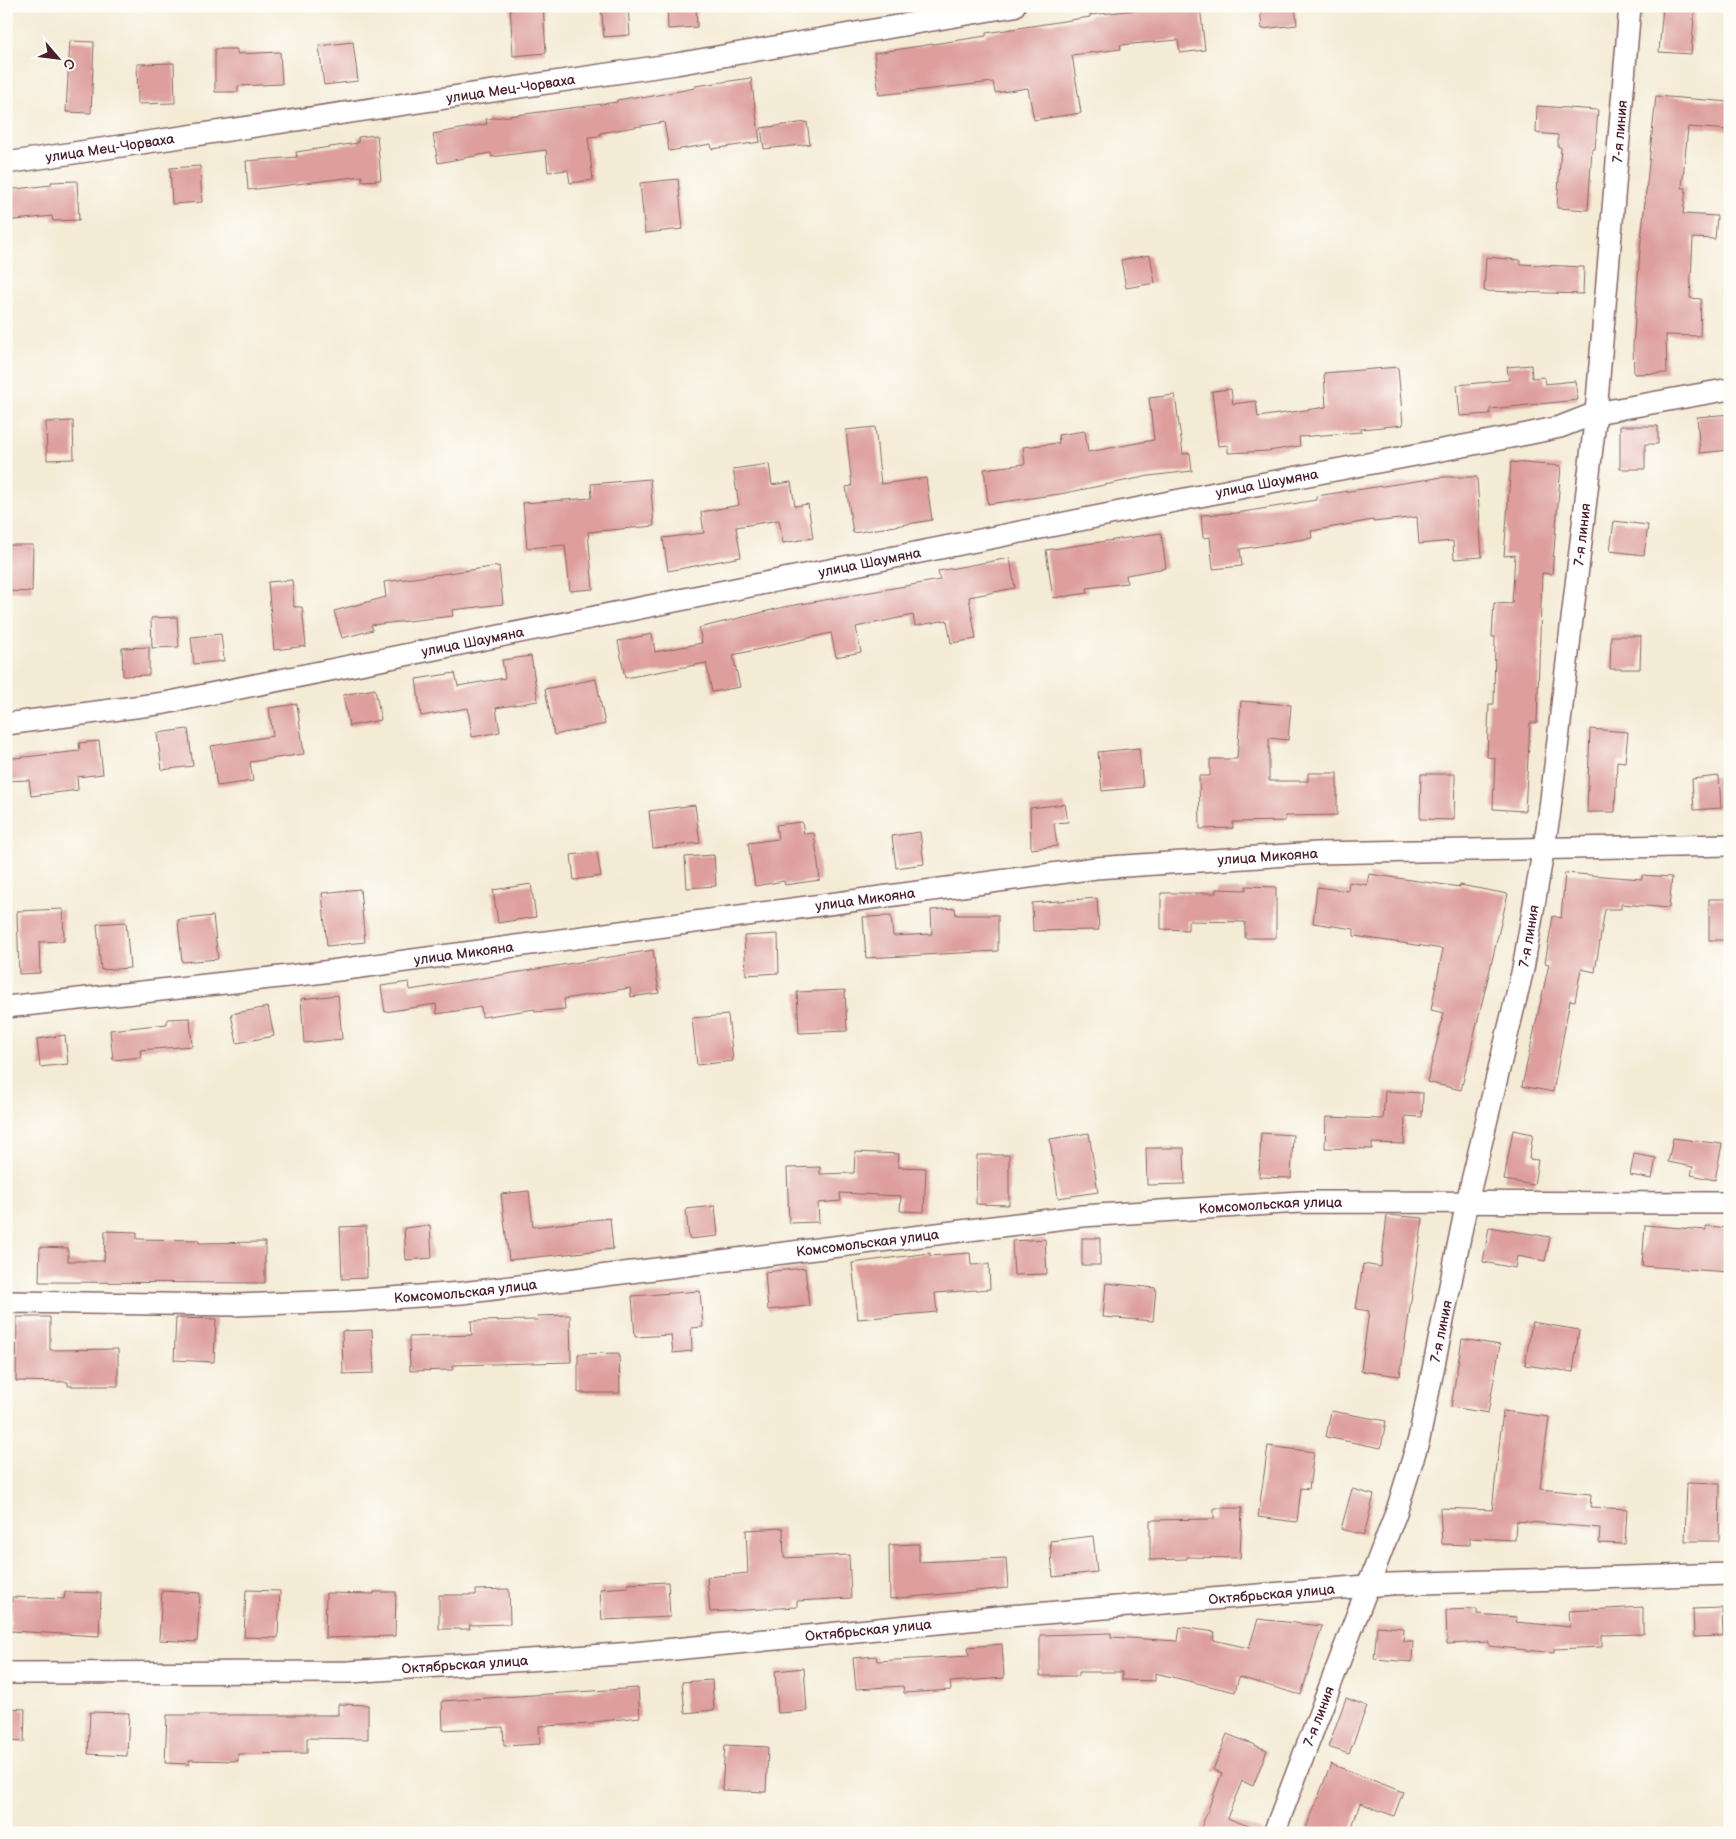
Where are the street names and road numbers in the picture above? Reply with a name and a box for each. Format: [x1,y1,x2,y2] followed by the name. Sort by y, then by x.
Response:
[445,71,577,107] street label: улица Мец-Чорваха
[1609,99,1631,163] street label: 7-я линия
[44,130,176,166] street label: улица Мец-Чорваха
[1214,465,1320,502] street label: улица Шаумяна
[1570,502,1594,567] street label: 7-я линия
[817,544,923,581] street label: улица Шаумяна
[420,623,526,661] street label: улица Шаумяна
[1217,845,1319,869] street label: улица Микояна
[814,884,917,915] street label: улица Микояна
[1515,903,1543,968] street label: 7-я линия
[413,938,516,969] street label: улица Микояна
[1198,1194,1343,1217] street label: Комсомольская улица
[795,1226,941,1260] street label: Комсомольская улица
[393,1276,539,1307] street label: Комсомольская улица
[1427,1299,1456,1364] street label: 7-я линия
[1208,1581,1336,1608] street label: Октябрьская улица
[804,1616,933,1645] street label: Октябрьская улица
[401,1652,529,1677] street label: Октябрьская улица
[1300,1684,1338,1749] street label: 7-я линия

